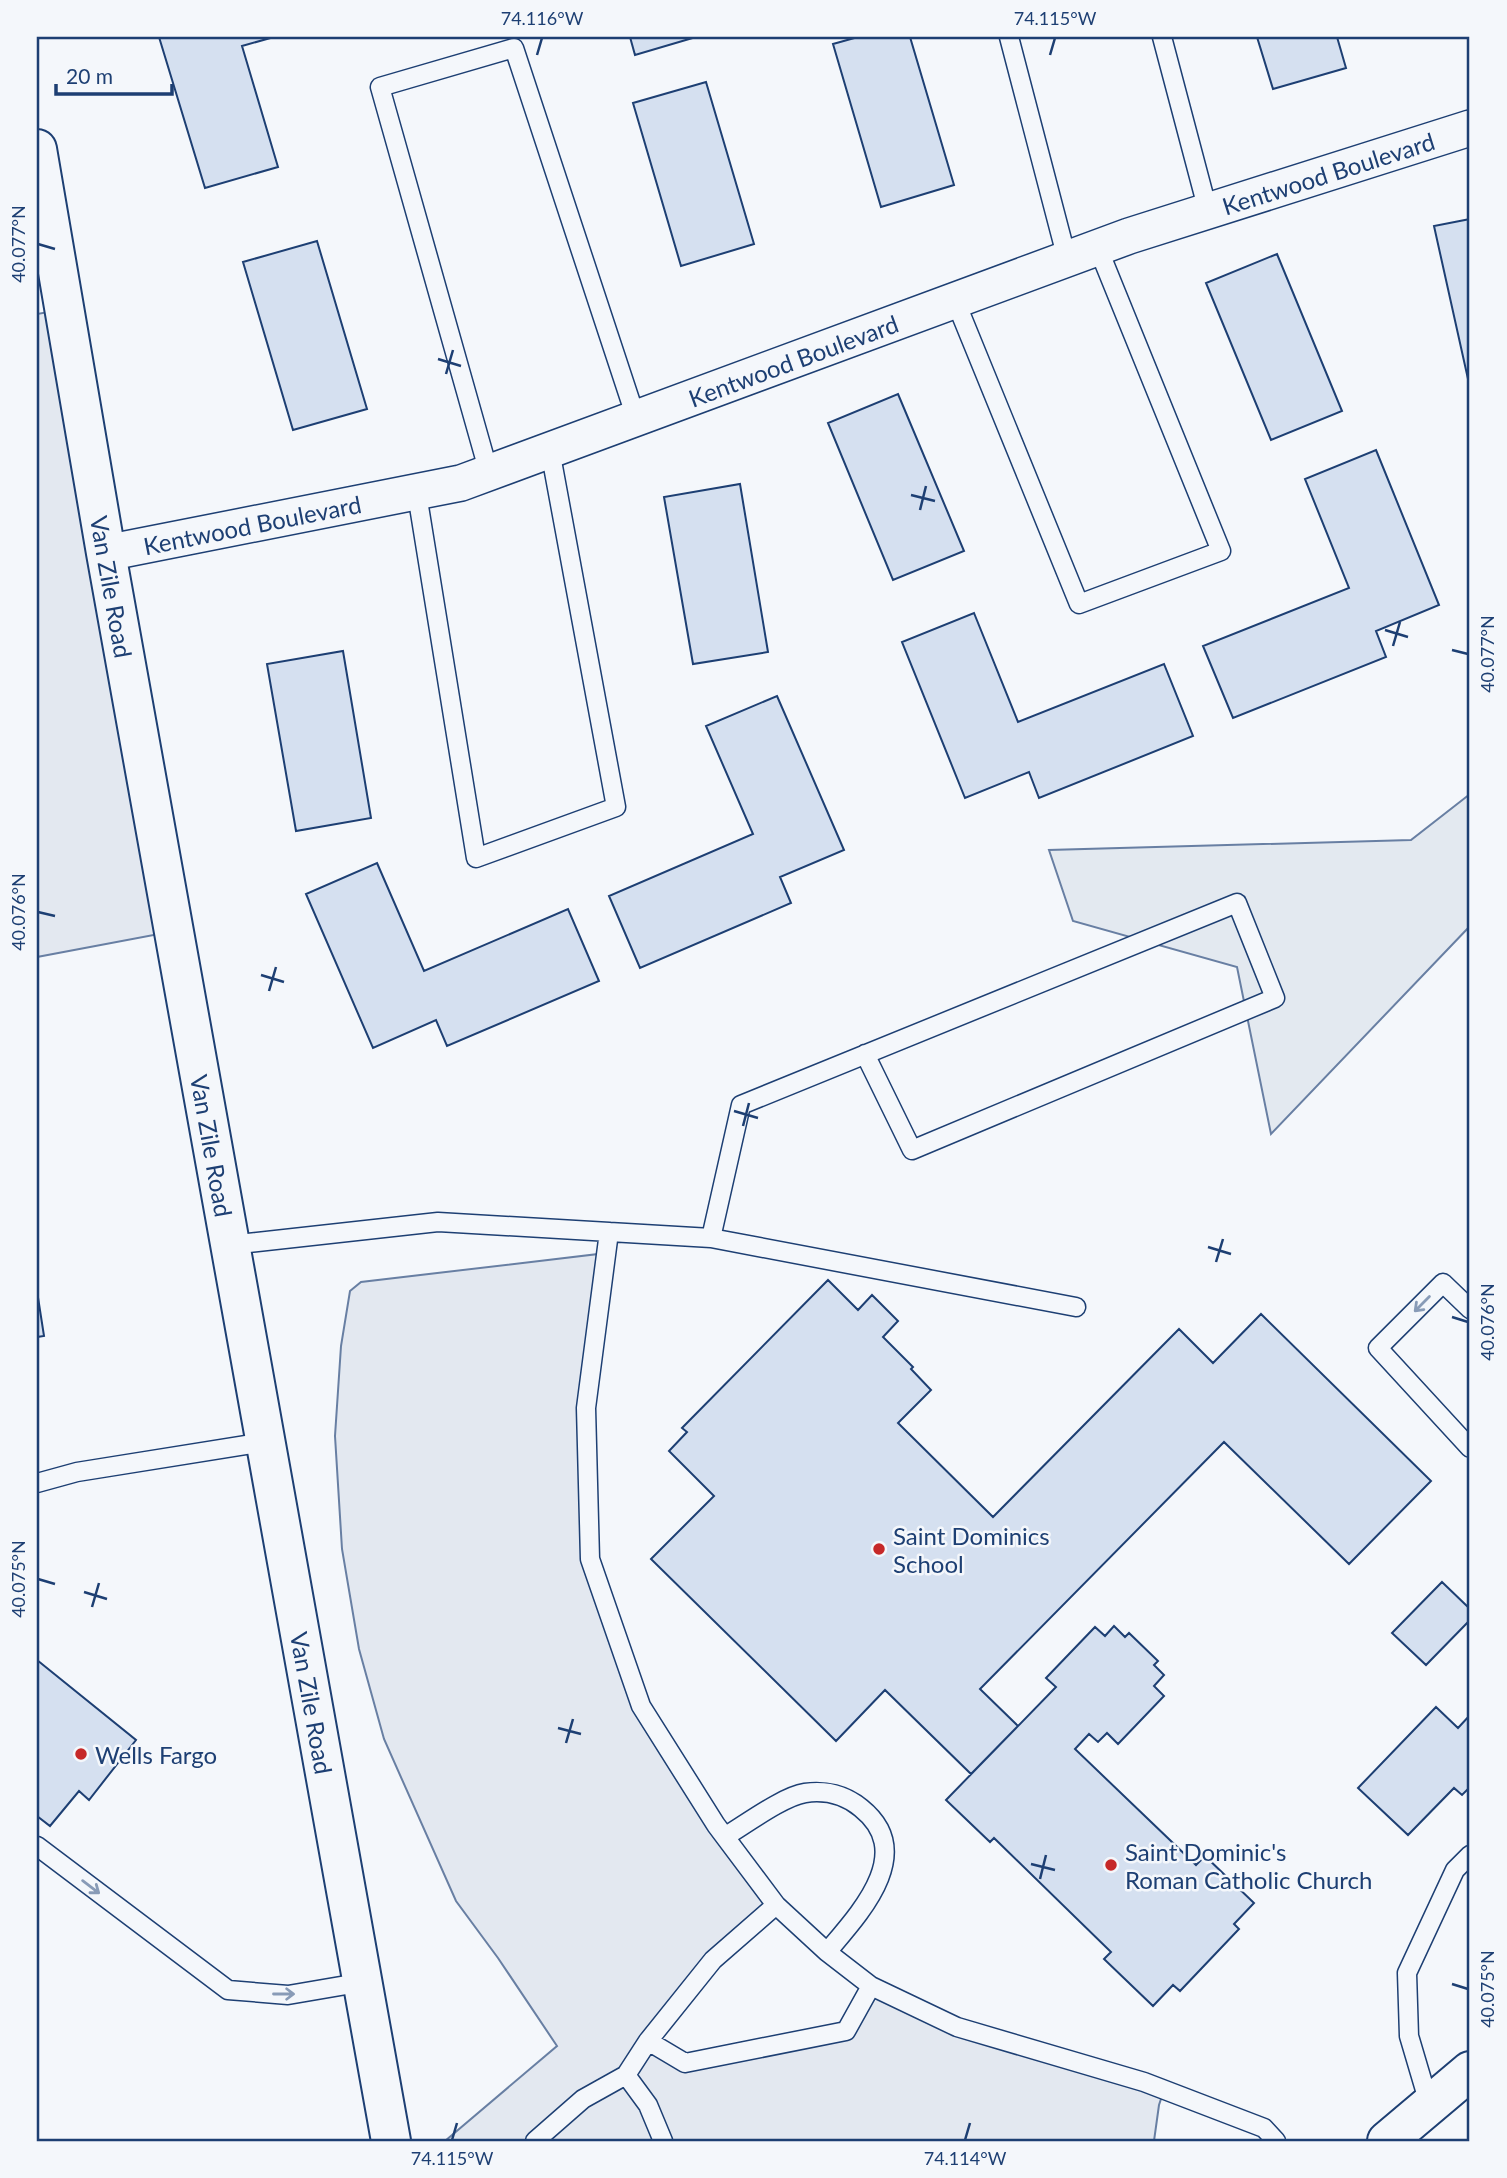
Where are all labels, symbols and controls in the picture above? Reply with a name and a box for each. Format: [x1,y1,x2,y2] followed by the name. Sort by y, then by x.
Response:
[501,7,584,29] text: 74.116°W
[1014,7,1097,29] text: 74.115°W
[56,52,172,96] scale bar
[66,63,113,88] text: 20 m
[1218,126,1438,220] street label: Kentwood Boulevard
[7,205,29,283] text: 40.077°N
[684,308,902,412] street label: Kentwood Boulevard
[141,489,364,560] street label: Kentwood Boulevard
[85,513,139,660] street label: Van Zile Road
[1476,615,1498,693] text: 40.077°N
[7,873,29,951] text: 40.076°N
[185,1072,239,1219] street label: Van Zile Road
[1476,1283,1498,1361] text: 40.076°N
[1413,1295,1430,1312] one-way arrow
[893,1521,1050,1578] place label: Saint Dominics School
[7,1540,29,1618] text: 40.075°N
[871,1541,887,1557] marker: Saint Dominics School
[285,1629,339,1776] street label: Van Zile Road
[95,1740,217,1769] place label: Wells Fargo
[73,1746,89,1762] marker: Wells Fargo
[1125,1837,1372,1894] place label: Saint Dominic's Roman Catholic Church
[1103,1857,1119,1873] marker: Saint Dominic's Roman Catholic Church
[81,1880,100,1895] one-way arrow
[1476,1950,1498,2028] text: 40.075°N
[272,1987,295,2001] one-way arrow
[411,2147,494,2169] text: 74.115°W
[924,2147,1007,2169] text: 74.114°W

